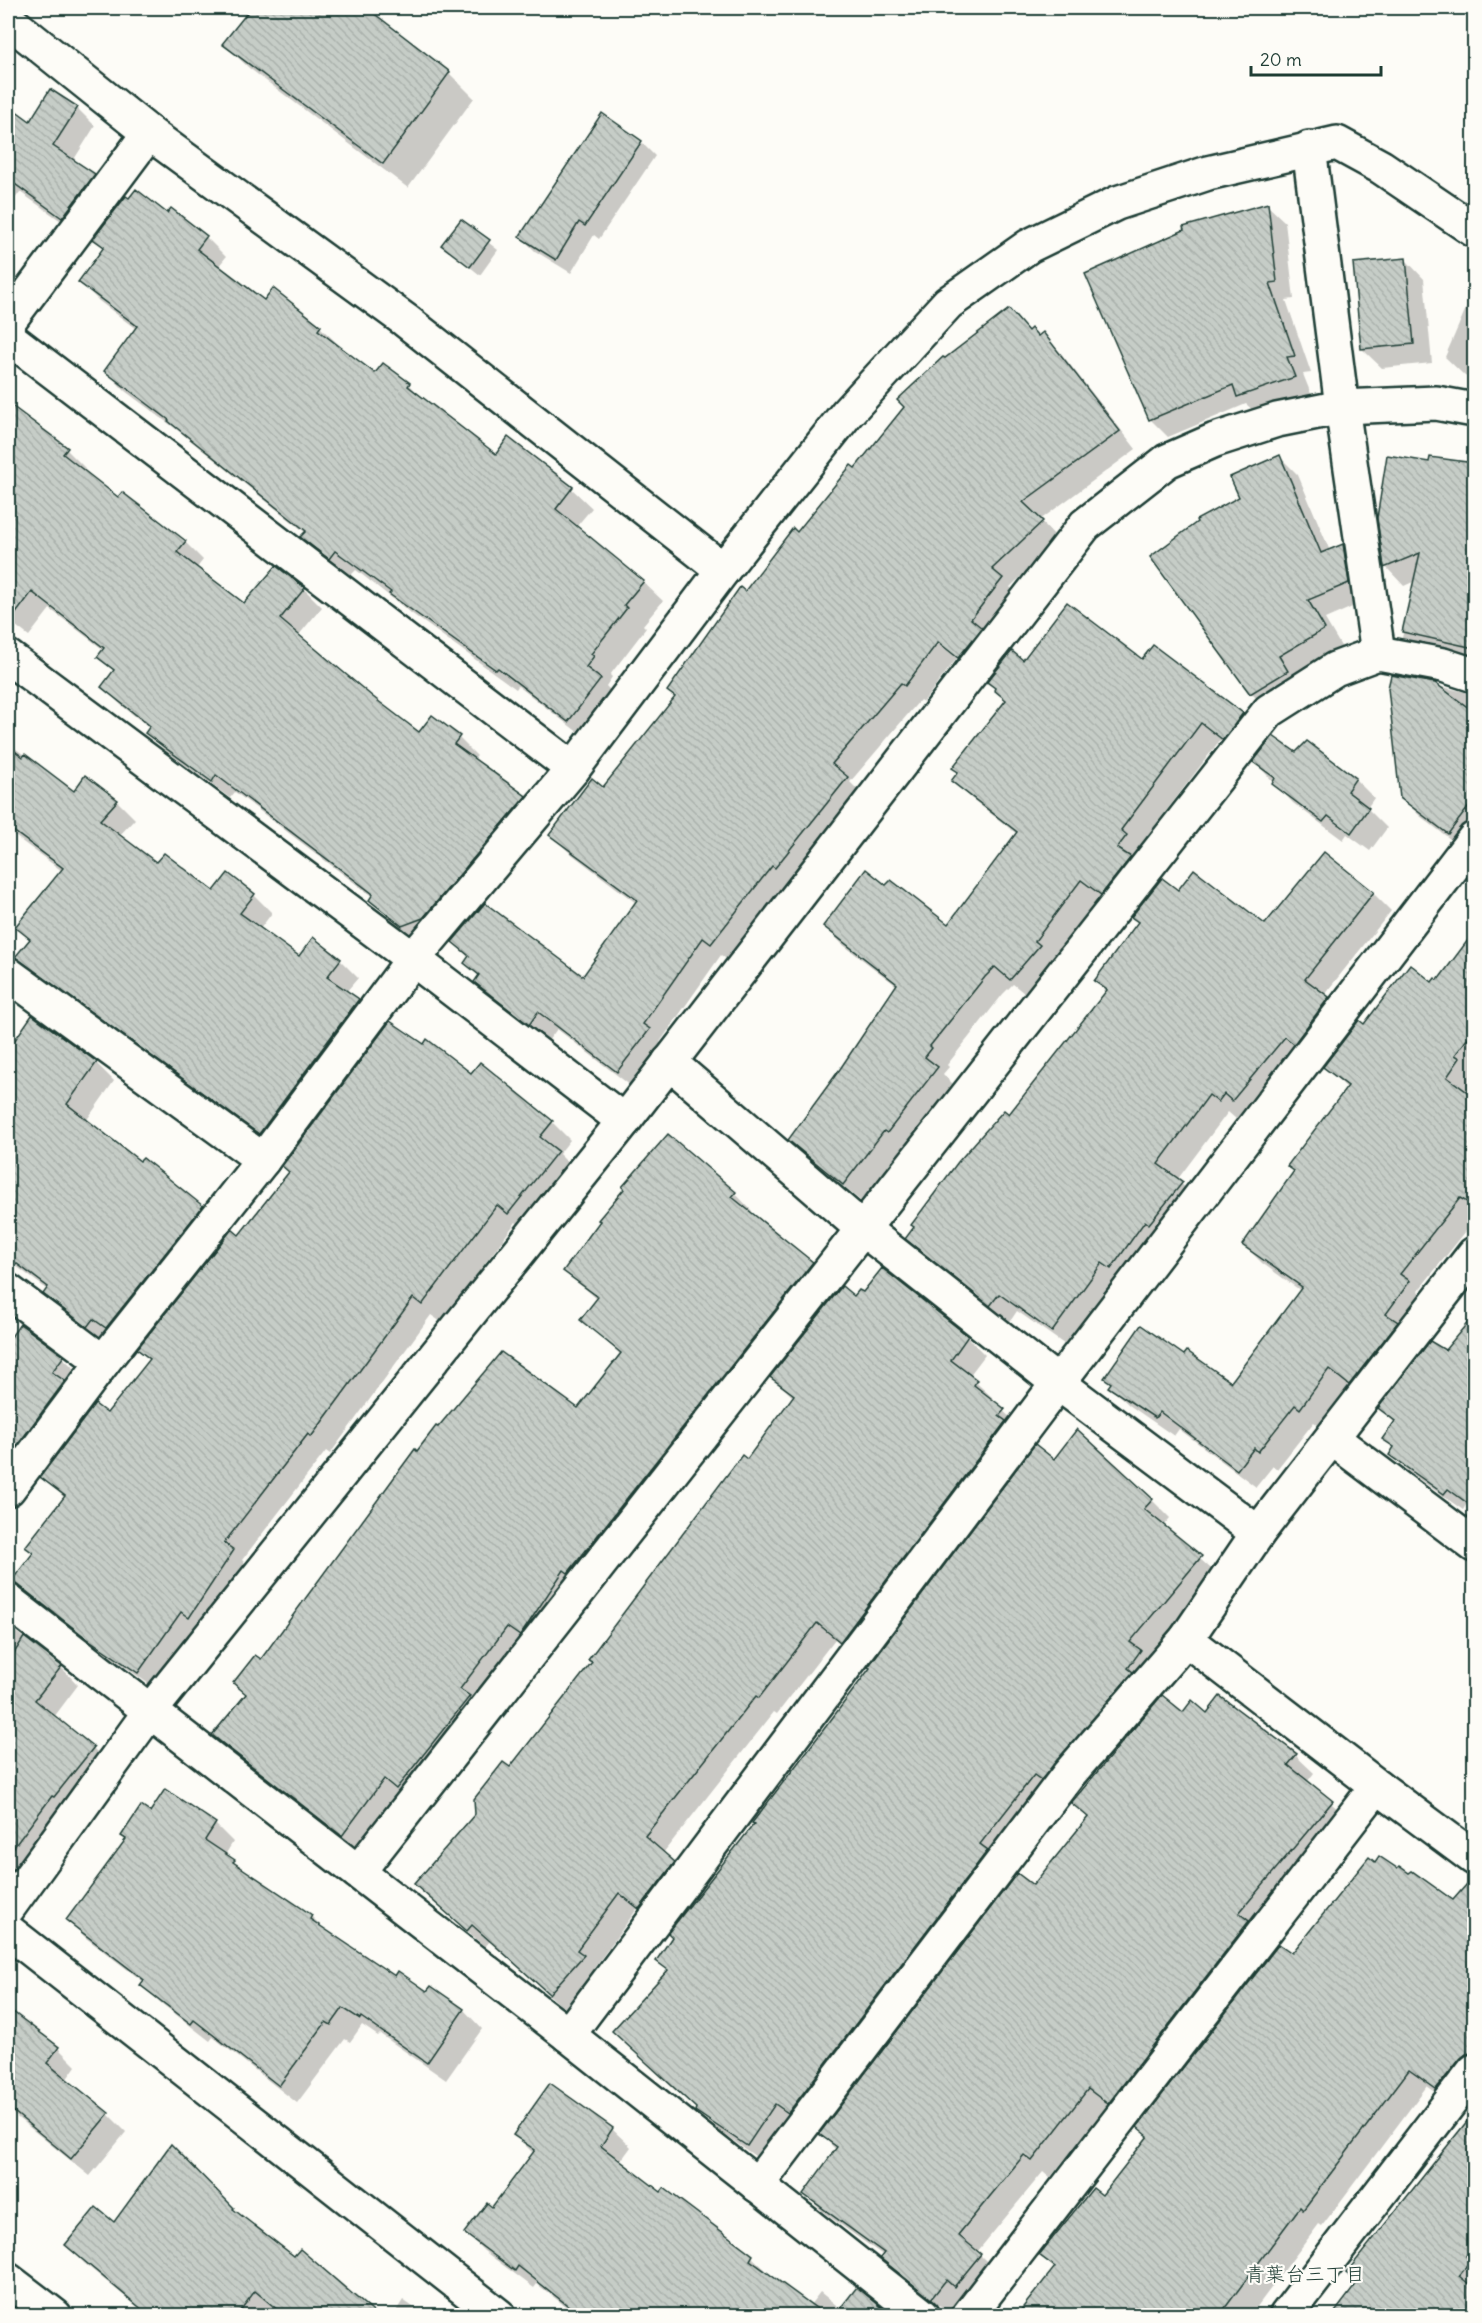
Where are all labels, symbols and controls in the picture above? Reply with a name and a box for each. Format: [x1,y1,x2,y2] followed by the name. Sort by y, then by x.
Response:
[1251,39,1382,77] scale bar
[1260,48,1302,71] text: 20 m
[1245,2261,1365,2286] district label: 青葉台三丁目

